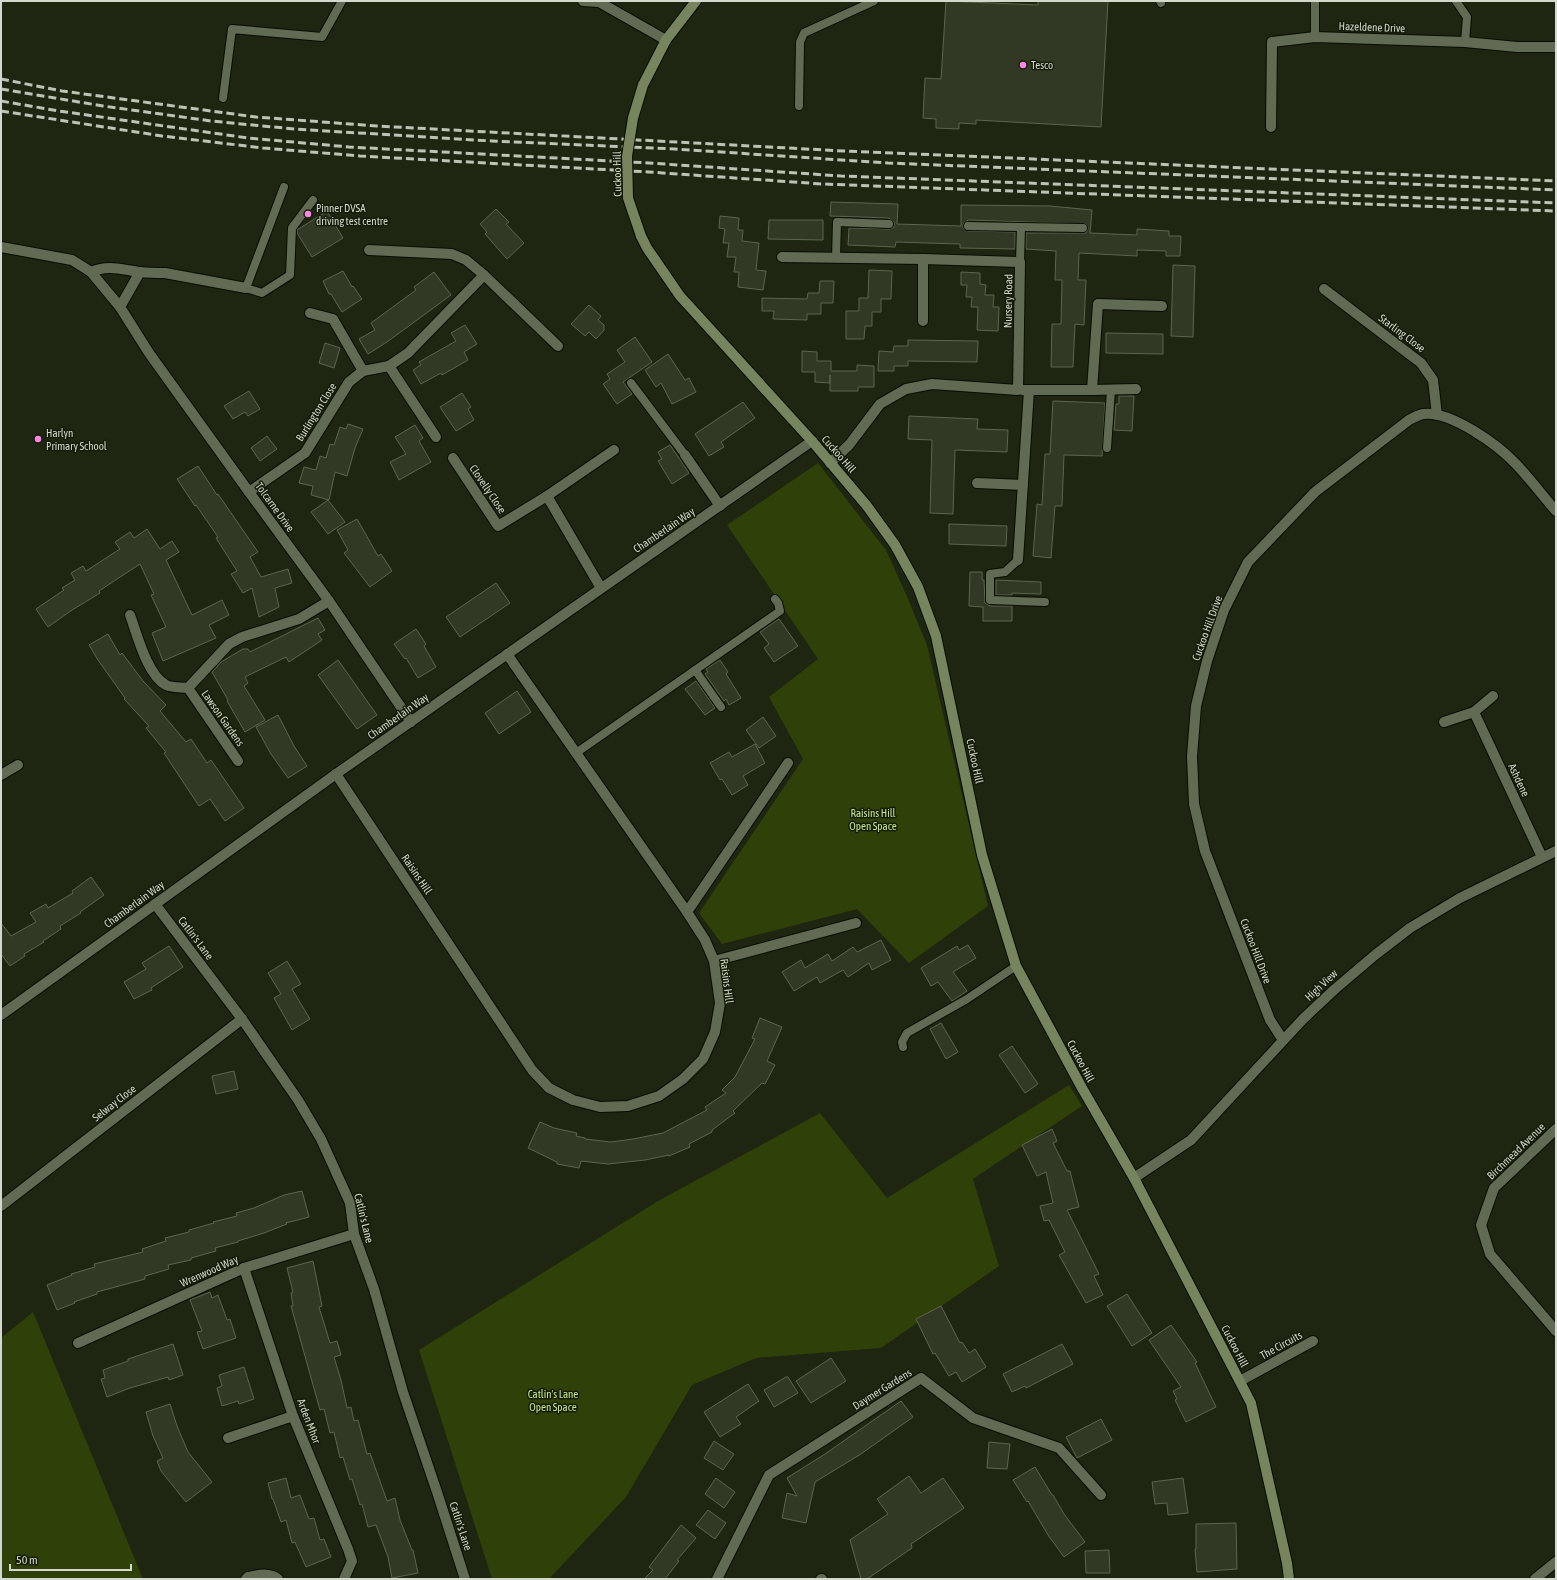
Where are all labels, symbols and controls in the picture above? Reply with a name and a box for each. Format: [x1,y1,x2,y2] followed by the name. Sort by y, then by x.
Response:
[1339,20,1405,34] street label: Hazeldene Drive
[1031,59,1053,71] place label: Tesco
[1018,60,1028,70] marker: Tesco
[611,151,623,197] street label: Cuckoo Hill
[316,202,388,227] place label: Pinner DVSA driving test centre
[303,209,313,219] marker: Pinner DVSA driving test centre
[1002,274,1014,328] street label: Nursery Road
[1376,312,1428,354] street label: Starling Close
[293,381,339,443] street label: Burlington Close
[46,427,107,452] place label: Harlyn Primary School
[820,433,859,475] street label: Cuckoo Hill
[33,434,43,444] marker: Harlyn Primary School
[467,463,509,515] street label: Clovelly Close
[253,480,297,534] street label: Tolcarne Drive
[631,505,697,555] street label: Chamberlain Way
[1190,594,1224,662] street label: Cuckoo Hill Drive
[199,688,247,748] street label: Lawson Gardens
[365,690,431,741] street label: Chamberlain Way
[964,737,986,785] street label: Cuckoo Hill
[1506,762,1532,798] street label: Ashdene
[849,807,897,832] park label: Raisins Hill Open Space
[399,852,435,896] street label: Raisins Hill
[102,878,167,930] street label: Chamberlain Way
[176,914,216,962] street label: Catlin's Lane
[1238,917,1274,985] street label: Cuckoo Hill Drive
[718,958,736,1004] street label: Raisins Hill
[1302,967,1340,1003] street label: High View
[1065,1038,1097,1084] street label: Cuckoo Hill
[90,1082,138,1124] street label: Selway Close
[1485,1120,1547,1182] street label: Birchmead Avenue
[352,1192,376,1244] street label: Catlin's Lane
[178,1253,240,1289] street label: Wrenwood Way
[1219,1323,1251,1369] street label: Cuckoo Hill
[1258,1329,1304,1361] street label: The Circuits
[850,1366,914,1412] street label: Daymer Gardens
[528,1388,578,1413] park label: Catlin's Lane Open Space
[295,1397,323,1446] street label: Arden Mhor
[447,1500,475,1552] street label: Catlin's Lane
[10,1546,131,1572] scale bar
[16,1553,38,1567] text: 50 m

